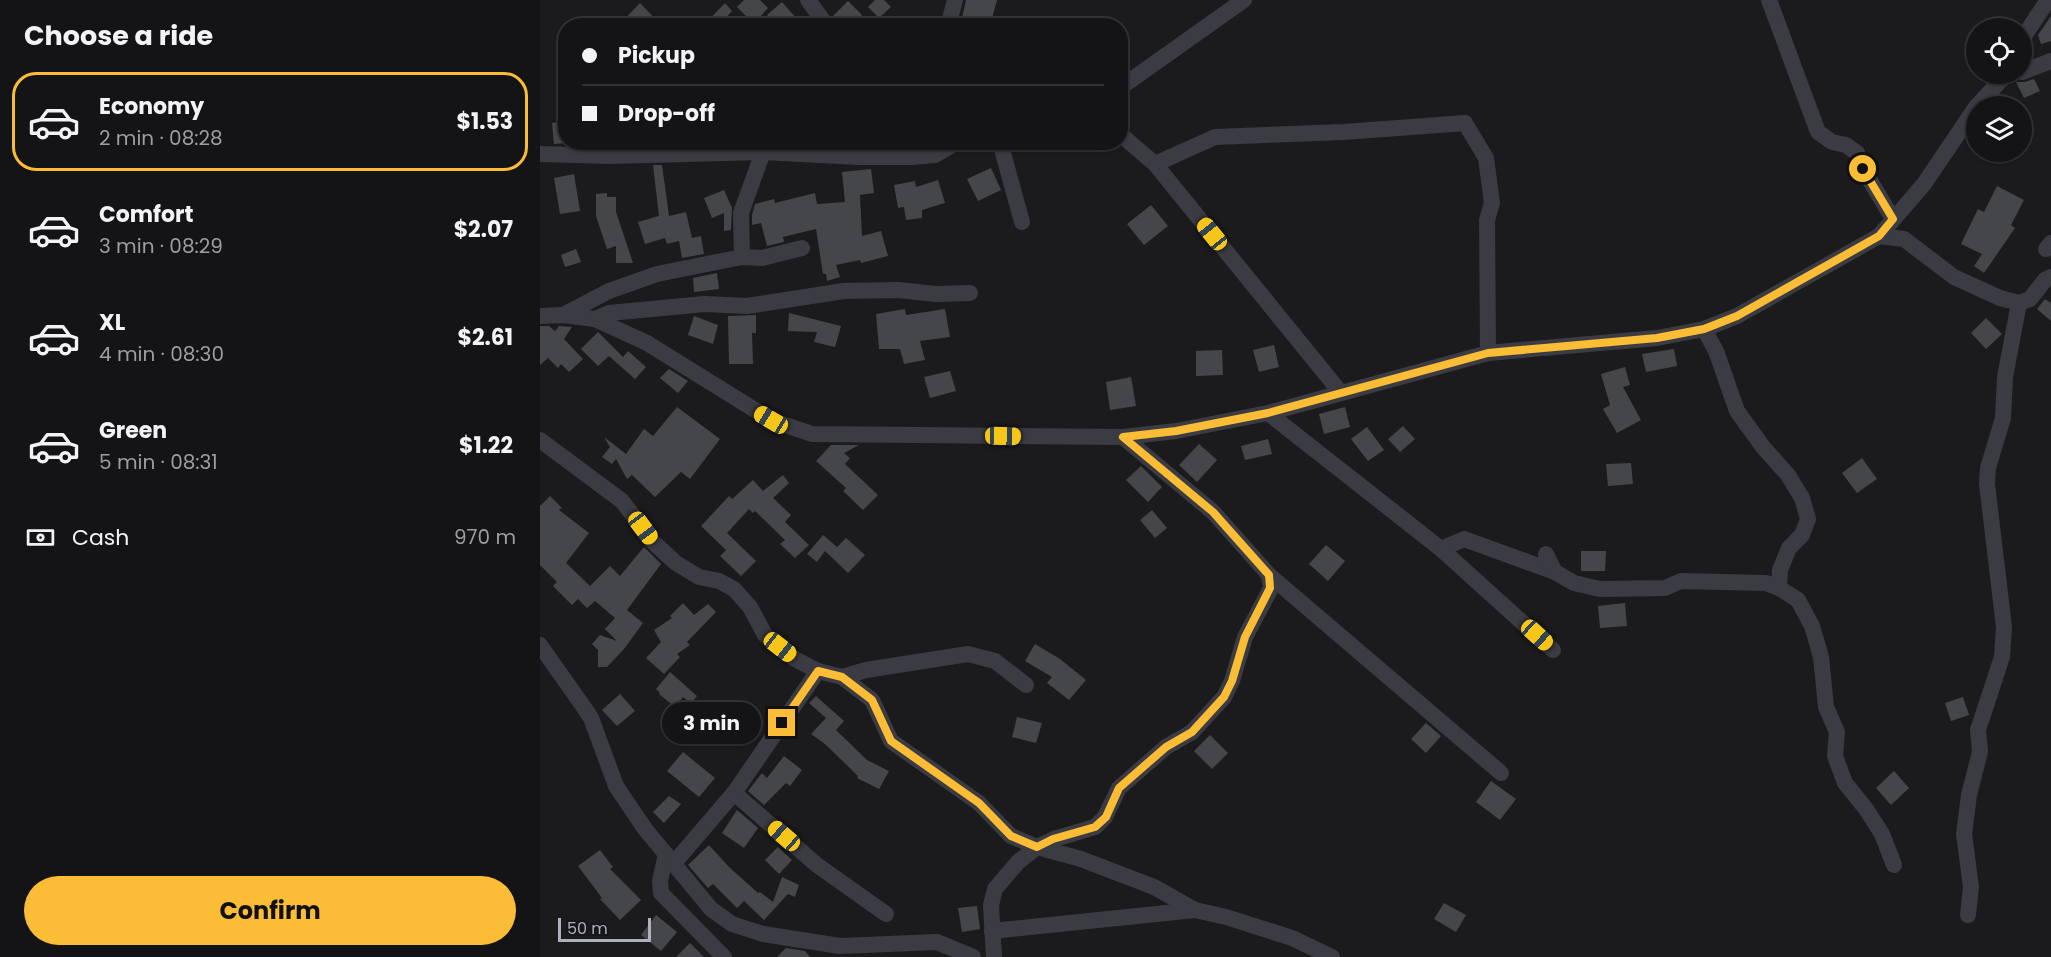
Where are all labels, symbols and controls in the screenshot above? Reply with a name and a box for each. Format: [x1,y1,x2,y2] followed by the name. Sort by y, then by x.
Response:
[24,17,213,54] text: Choose a ride
[1966,18,2032,162] map controls
[1966,18,2032,84] button: locate
[618,40,695,71] text: Pickup
[99,91,204,122] text: Economy
[27,95,81,149] icon: car
[1966,96,2032,162] button: layers
[618,98,715,129] text: Drop-off
[456,106,513,137] text: $1.53
[99,124,223,152] text: 2 min · 08:28
[1849,155,1876,182] route start
[99,199,193,230] text: Comfort
[27,203,81,257] icon: car
[454,214,513,245] text: $2.07
[1194,214,1230,254] car
[99,232,223,260] text: 3 min · 08:29
[99,307,125,338] text: XL
[27,311,81,365] icon: car
[457,322,513,353] text: $2.61
[99,340,224,368] text: 4 min · 08:30
[751,403,791,437] car
[99,415,167,446] text: Green
[27,419,81,473] icon: car
[985,427,1021,445] car
[459,430,513,461] text: $1.22
[99,448,218,476] text: 5 min · 08:31
[625,508,661,548] car
[24,521,57,554] icon: cash
[72,522,129,553] text: Cash
[454,523,516,551] text: 970 m
[1518,616,1556,654] car
[760,629,800,665] car
[662,702,761,744] callout: 3 min
[683,709,740,737] text: 3 min
[768,709,795,736] route end
[765,817,803,855] car
[24,876,516,945] button: Confirm
[558,915,651,942] scale bar
[567,917,608,940] text: 50 m

